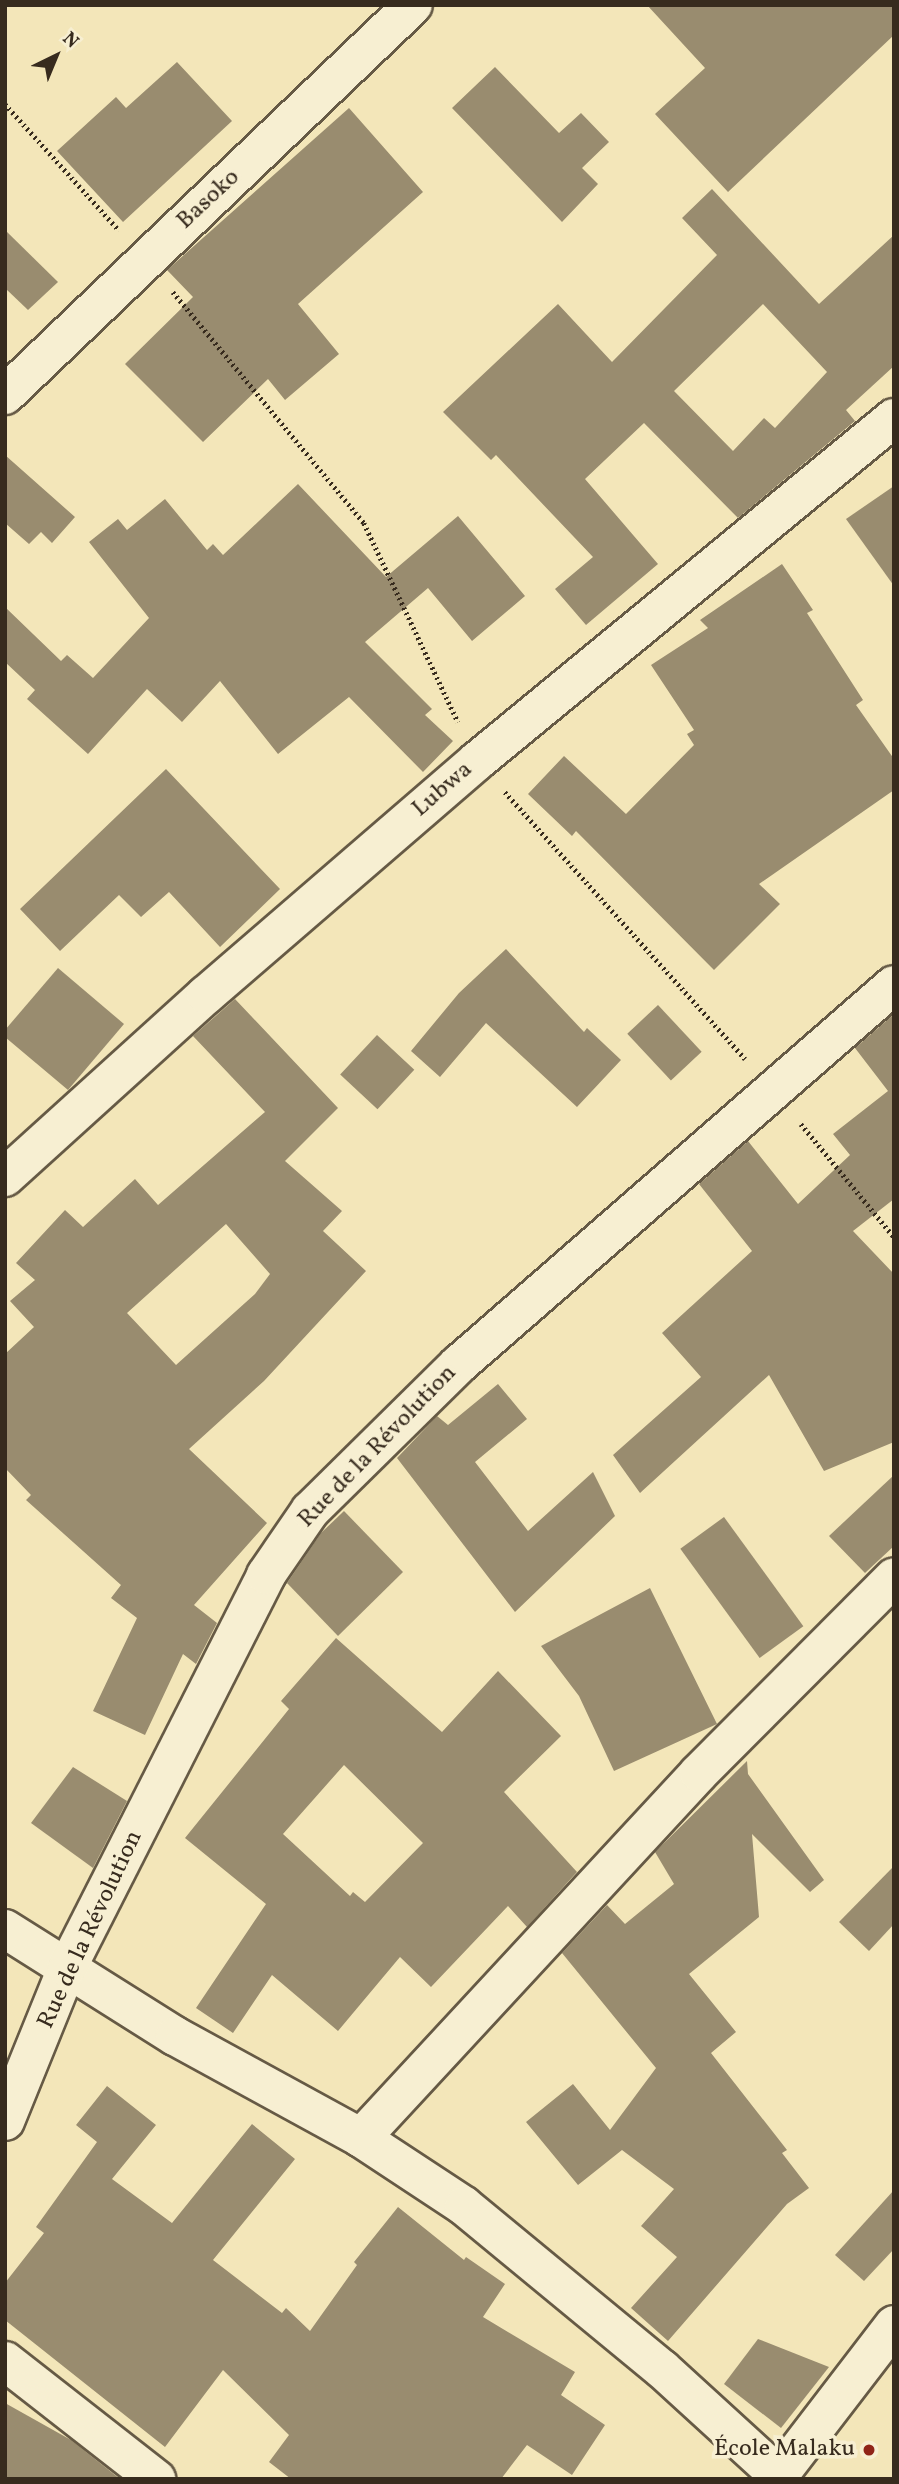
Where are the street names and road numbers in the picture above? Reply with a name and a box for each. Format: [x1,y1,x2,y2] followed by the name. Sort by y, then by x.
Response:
[172,164,246,236] street label: Basoko
[407,756,479,824] street label: Lubwa
[293,1360,463,1534] street label: Rue de la Révolution
[32,1826,150,2034] street label: Rue de la Révolution

